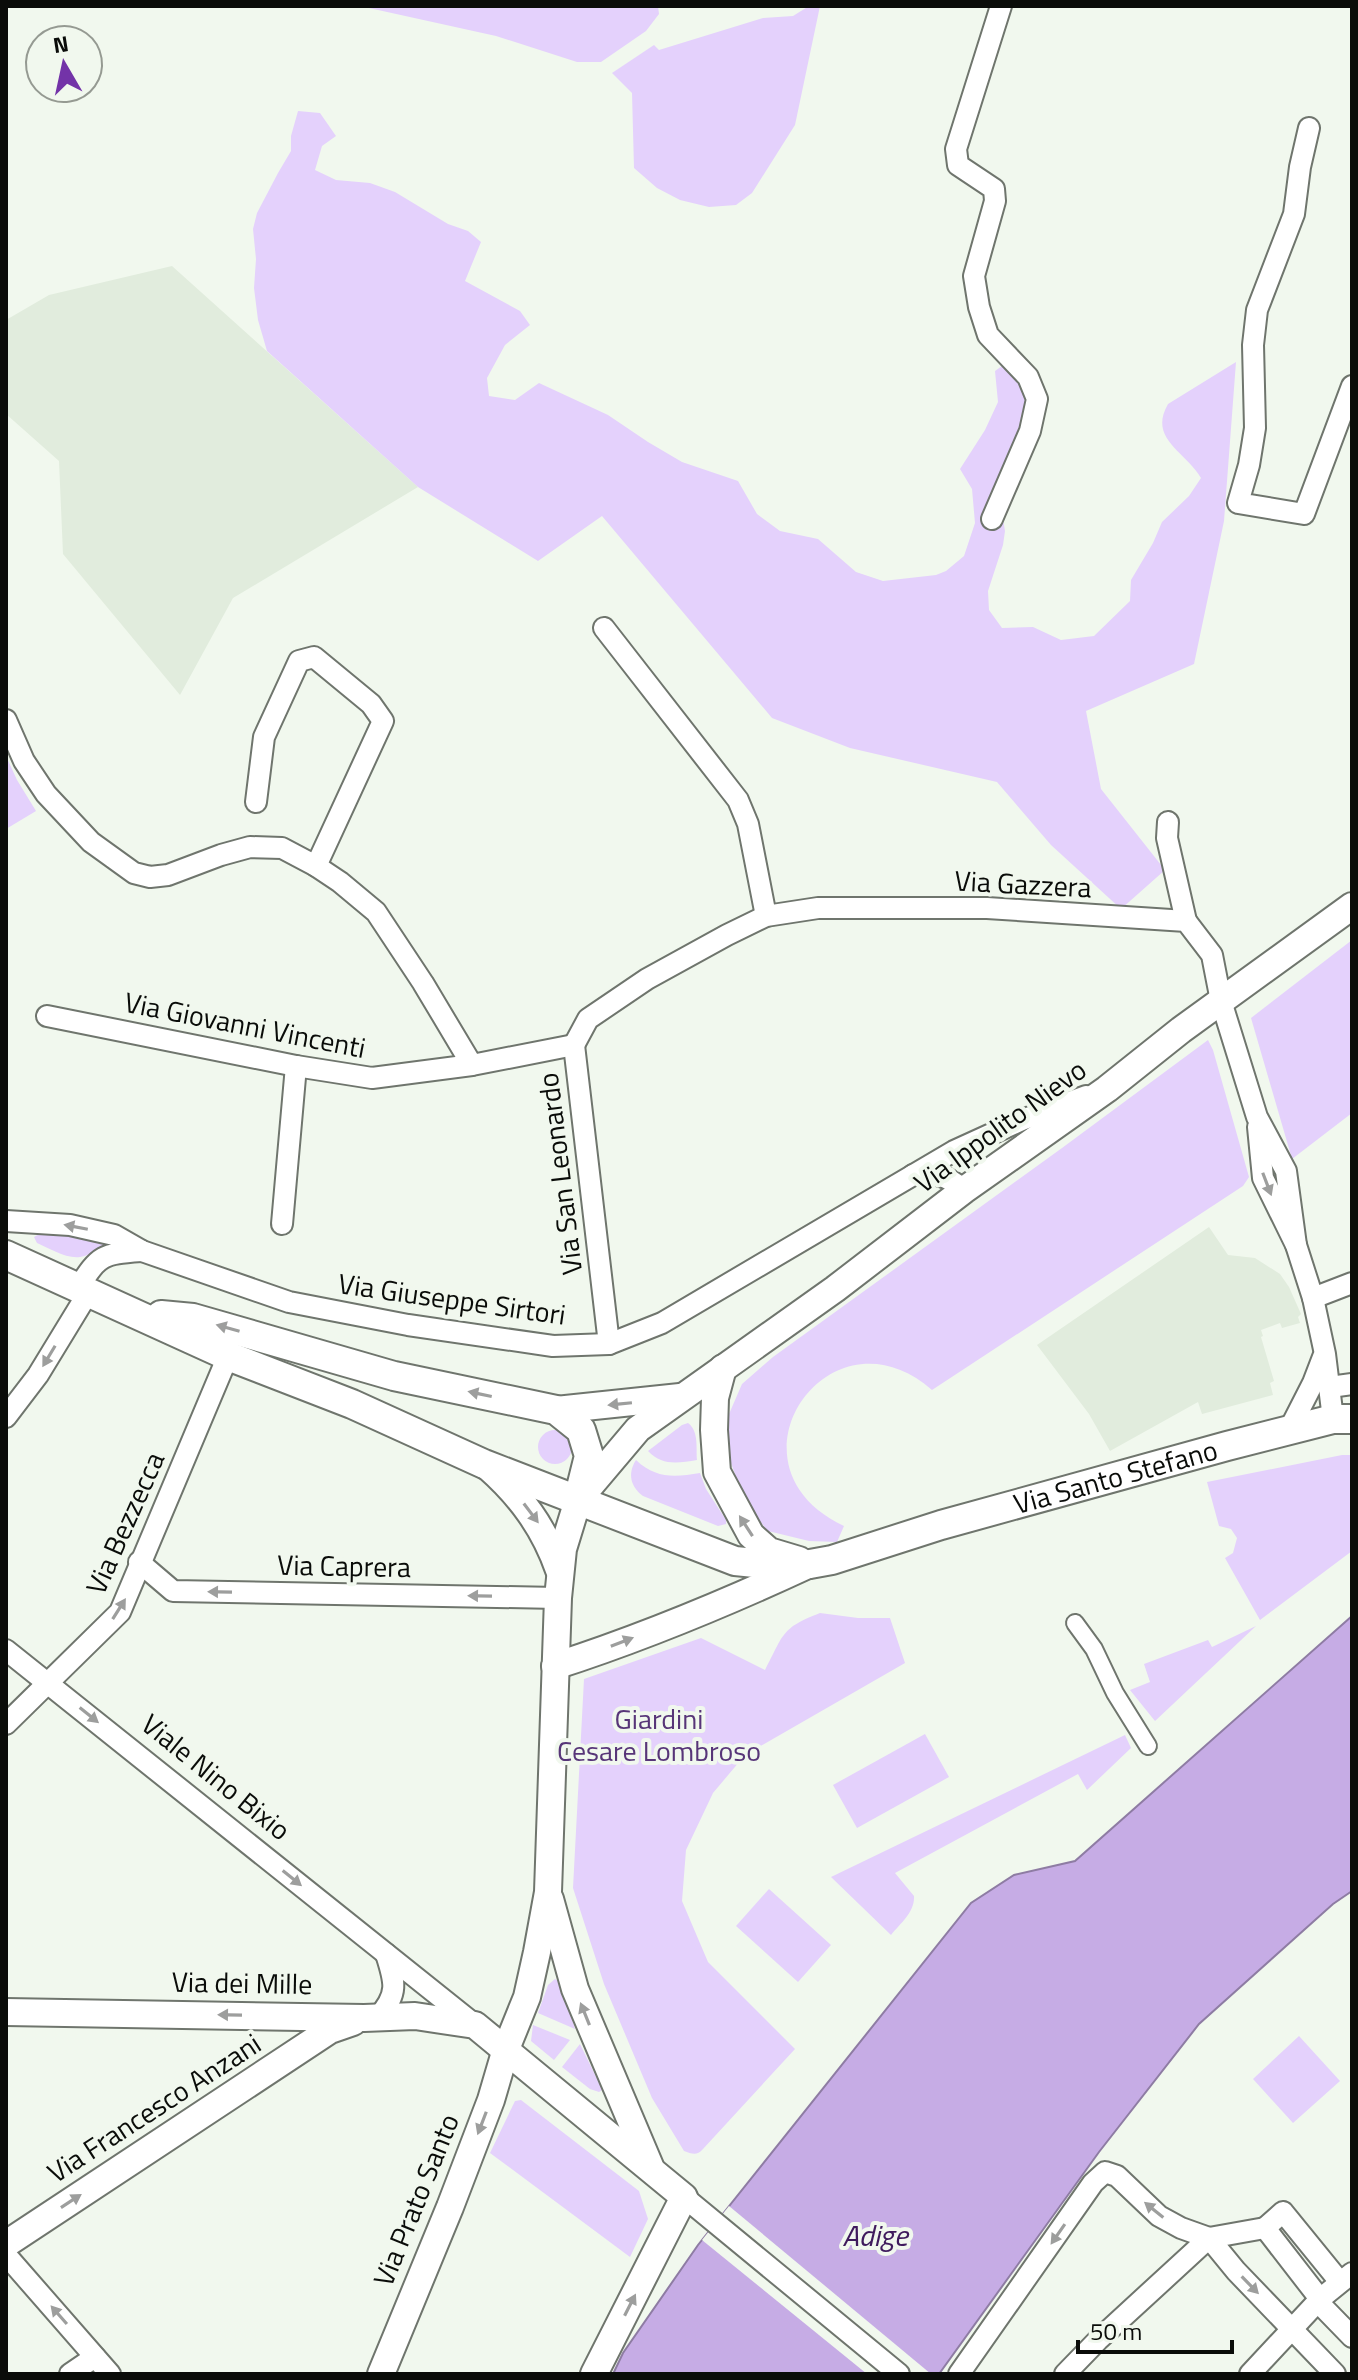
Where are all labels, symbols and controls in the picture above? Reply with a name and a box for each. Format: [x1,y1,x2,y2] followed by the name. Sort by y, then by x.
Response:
[24,24,104,104] north arrow
[51,26,71,62] text: N
[953,858,1093,909] street label: Via Gazzera
[121,980,369,1069] street label: Via Giovanni Vincenti
[904,1048,1095,1203] street label: Via Ippolito Nievo
[526,1071,593,1278] street label: Via San Leonardo
[1261,1172,1274,1196] one-way arrow
[64,1220,89,1233] one-way arrow
[336,1261,569,1336] street label: Via Giuseppe Sirtori
[216,1322,241,1334] one-way arrow
[43,1345,57,1367] one-way arrow
[467,1387,492,1400] one-way arrow
[607,1397,632,1410] one-way arrow
[1009,1428,1222,1525] street label: Via Santo Stefano
[74,1445,175,1601] street label: Via Bezzecca
[522,1503,538,1523] one-way arrow
[739,1515,754,1536] one-way arrow
[277,1543,411,1588] street label: Via Caprera
[207,1585,232,1598] one-way arrow
[467,1590,492,1603] one-way arrow
[111,1598,126,1619] one-way arrow
[610,1635,634,1648] one-way arrow
[557,1697,761,1772] park label: Giardini Cesare Lombroso
[132,1703,300,1850] street label: Viale Nino Bixio
[79,1707,99,1723] one-way arrow
[282,1869,302,1886] one-way arrow
[171,1960,313,2005] street label: Via dei Mille
[579,2002,592,2026] one-way arrow
[217,2009,242,2021] one-way arrow
[38,2022,269,2193] street label: Via Francesco Anzani
[361,2107,470,2292] street label: Via Prato Santo
[475,2111,488,2135] one-way arrow
[61,2194,82,2209] one-way arrow
[1144,2202,1164,2219] one-way arrow
[842,2212,910,2258] water label: Adige
[1051,2223,1066,2244] one-way arrow
[1240,2275,1258,2294] one-way arrow
[624,2293,637,2316] one-way arrow
[1078,2304,1232,2354] scale bar
[50,2306,68,2325] one-way arrow
[1090,2313,1142,2349] text: 50 m

